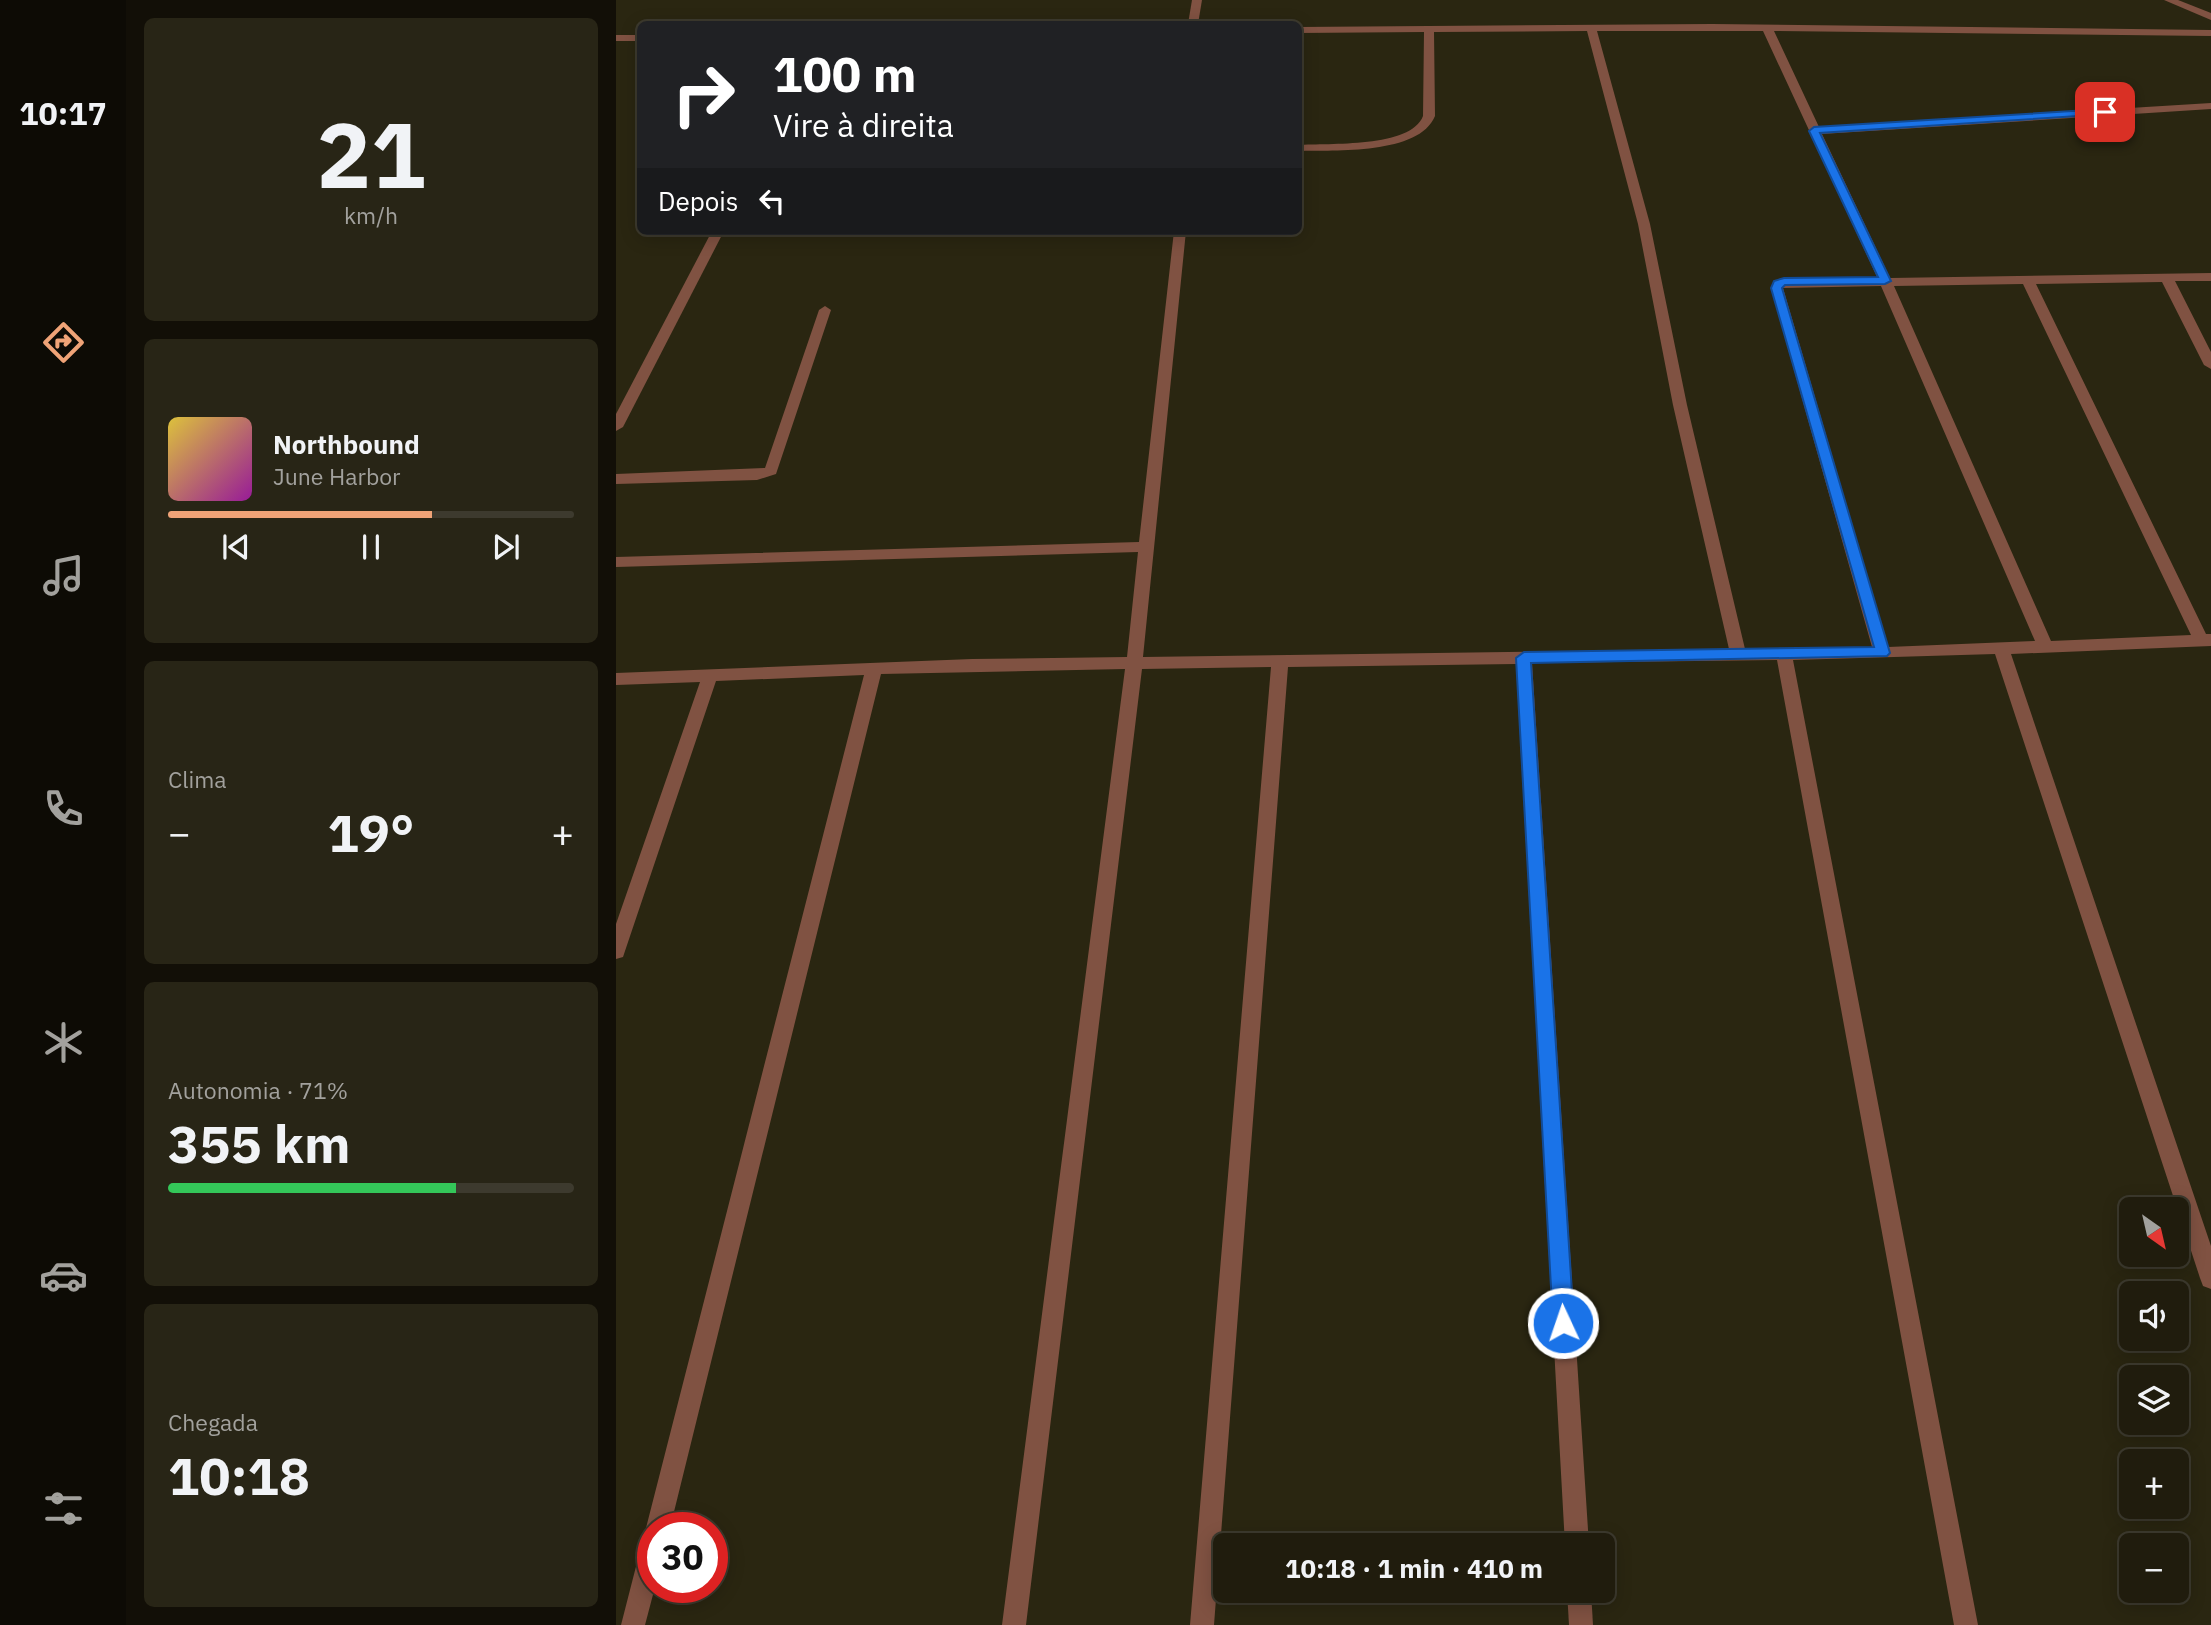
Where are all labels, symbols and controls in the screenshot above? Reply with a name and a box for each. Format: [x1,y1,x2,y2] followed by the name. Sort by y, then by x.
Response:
[773,42,917,105] text: 100 m
[658,49,749,140] icon: right
[2075,82,2135,142] pin
[19,92,107,134] text: 10:17
[2086,93,2124,131] icon: arrive
[316,95,426,213] text: 21
[773,104,954,146] text: Vire à direita
[753,182,791,220] icon: left
[658,184,739,218] text: Depois
[344,200,398,230] text: km/h
[39,318,88,367] icon: directions
[273,427,420,461] text: Northbound
[273,461,401,491] text: June Harbor
[217,528,255,566] icon: previous
[352,528,390,566] icon: pause
[487,528,525,566] icon: next
[39,551,88,600] icon: music
[168,764,227,794] text: Clima
[39,784,88,833] icon: phone
[328,799,414,866] text: 19°
[168,808,191,857] text: −
[551,808,574,857] text: +
[39,1018,88,1067] icon: climate
[168,1075,348,1105] text: Autonomia · 71%
[168,1110,350,1177] text: 355 km
[2119,1197,2189,1267] north arrow
[2119,1197,2189,1603] map controls
[39,1251,88,1300] icon: car
[2119,1281,2189,1351] button: sound
[1526,1286,1600,1360] position arrow
[2119,1365,2189,1435] button: layers
[168,1407,258,1437] text: Chegada
[168,1442,310,1509] text: 10:18
[2119,1449,2189,1519] button: +
[39,1484,88,1533] icon: filters
[637,1512,728,1603] speed limit sign: 30
[2119,1533,2189,1603] button: −
[1285,1551,1543,1585] text: 10:18 · 1 min · 410 m

